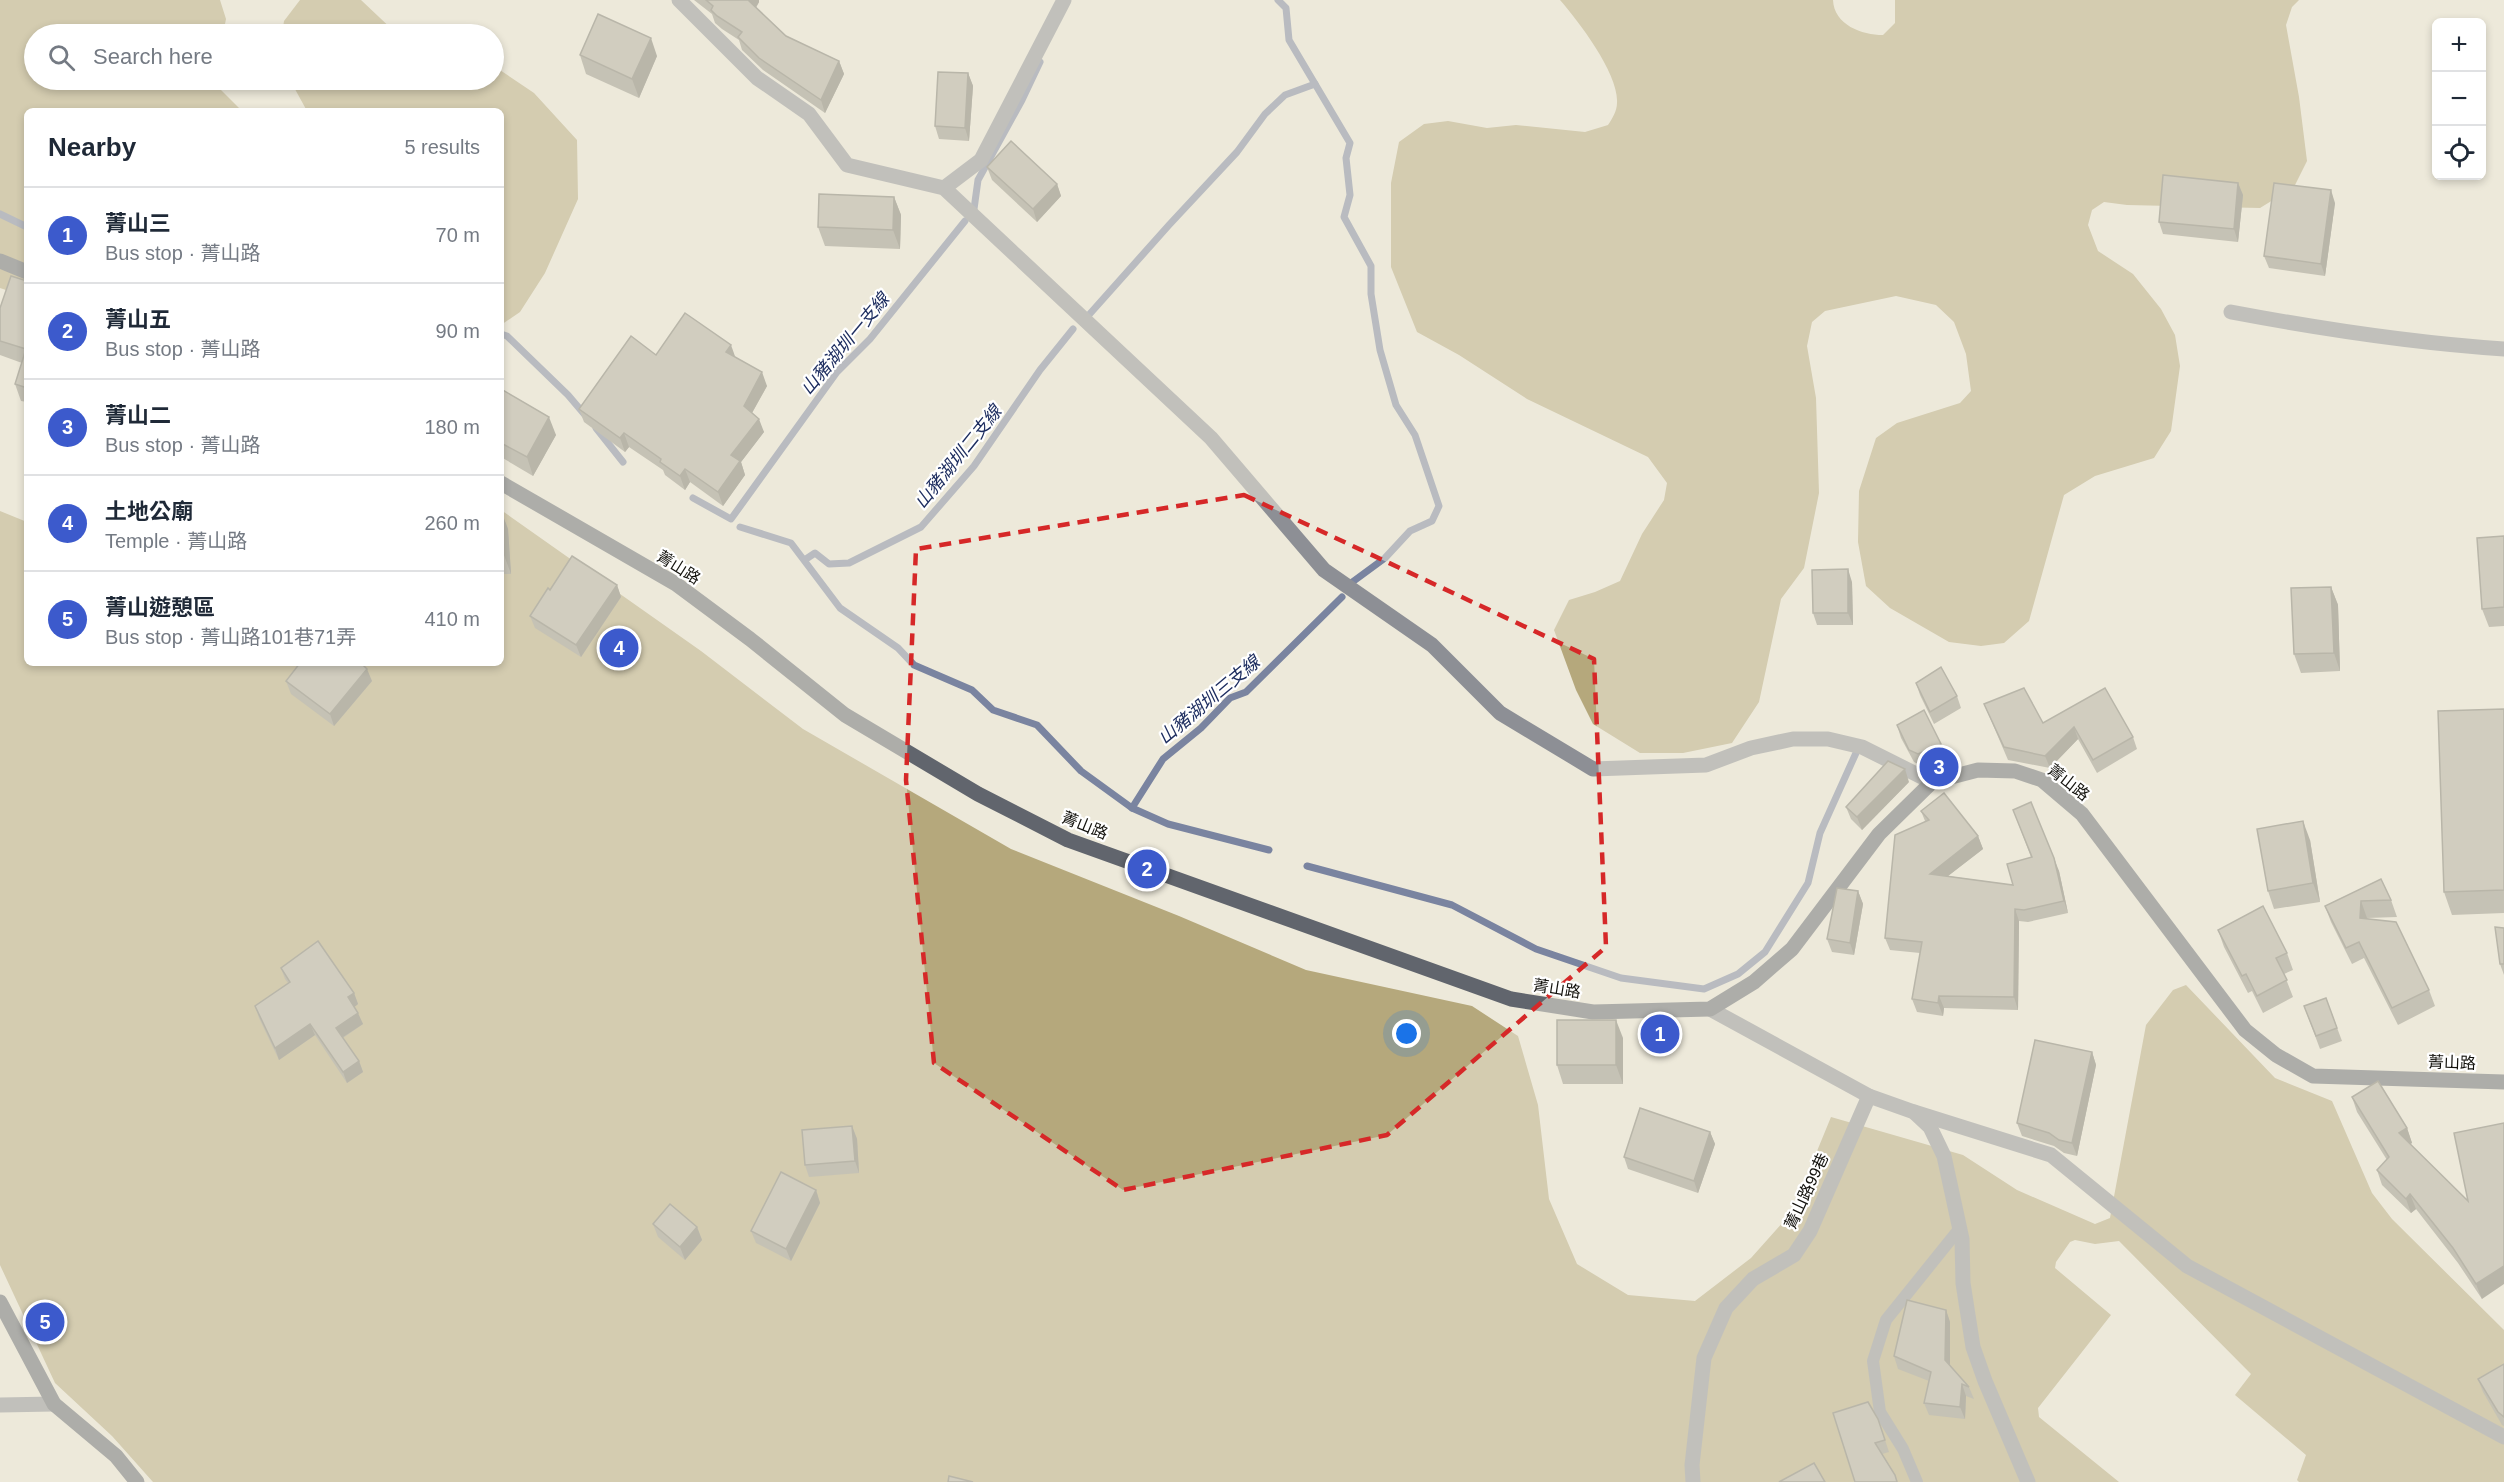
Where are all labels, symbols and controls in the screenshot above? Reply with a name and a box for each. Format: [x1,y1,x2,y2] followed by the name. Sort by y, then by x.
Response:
[2432,18,2486,180] map controls
[2432,18,2486,72] button: +
[24,24,504,90] search box
[45,41,78,74] icon: search
[93,44,213,69] text: Search here
[2432,72,2486,126] button: −
[2432,126,2486,180] button: locate
[48,132,136,162] text: Nearby
[404,136,480,158] text: 5 results
[105,211,171,236] text: 菁山三
[62,224,73,246] text: 1
[436,224,480,246] text: 70 m
[105,242,261,264] text: Bus stop · 菁山路
[797,288,894,399] water label: 山豬湖圳一支線
[105,307,171,332] text: 菁山五
[62,320,73,342] text: 2
[436,320,480,342] text: 90 m
[105,338,261,360] text: Bus stop · 菁山路
[911,400,1007,512] water label: 山豬湖圳二支線
[105,403,171,428] text: 菁山二
[62,416,73,438] text: 3
[424,416,480,438] text: 180 m
[105,434,261,456] text: Bus stop · 菁山路
[105,499,193,524] text: 土地公廟
[62,512,73,534] text: 4
[424,512,480,534] text: 260 m
[105,530,247,552] text: Temple · 菁山路
[654,547,704,587] street label: 菁山路
[105,595,215,620] text: 菁山遊憩區
[62,608,73,630] text: 5
[424,608,480,630] text: 410 m
[105,626,356,648] text: Bus stop · 菁山路101巷71弄
[600,626,638,670] pin: 4
[1154,651,1265,748] water label: 山豬湖圳三支線
[1920,744,1958,789] pin: 3
[2045,761,2093,804] street label: 菁山路
[1059,809,1110,842] street label: 菁山路
[1128,846,1166,892] pin: 2
[1532,976,1582,1001] street label: 菁山路
[1640,1012,1680,1056] pin: 1
[1392,1019,1421,1048] your location
[2428,1053,2476,1072] street label: 菁山路
[1781,1151,1831,1232] street label: 菁山路99巷
[26,1300,64,1344] pin: 5

